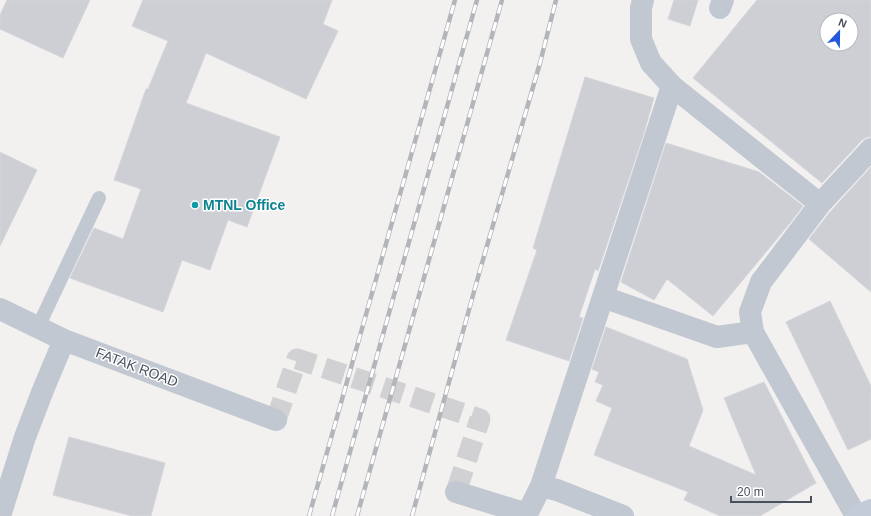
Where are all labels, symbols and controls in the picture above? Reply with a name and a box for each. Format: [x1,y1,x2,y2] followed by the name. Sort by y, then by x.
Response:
[819,12,859,52] north arrow
[837,16,849,30] text: N
[203,197,285,213] place label: MTNL Office
[190,200,200,210] marker: MTNL Office
[94,344,180,390] street label: FATAK ROAD
[731,478,811,504] scale bar
[737,485,764,499] text: 20 m

